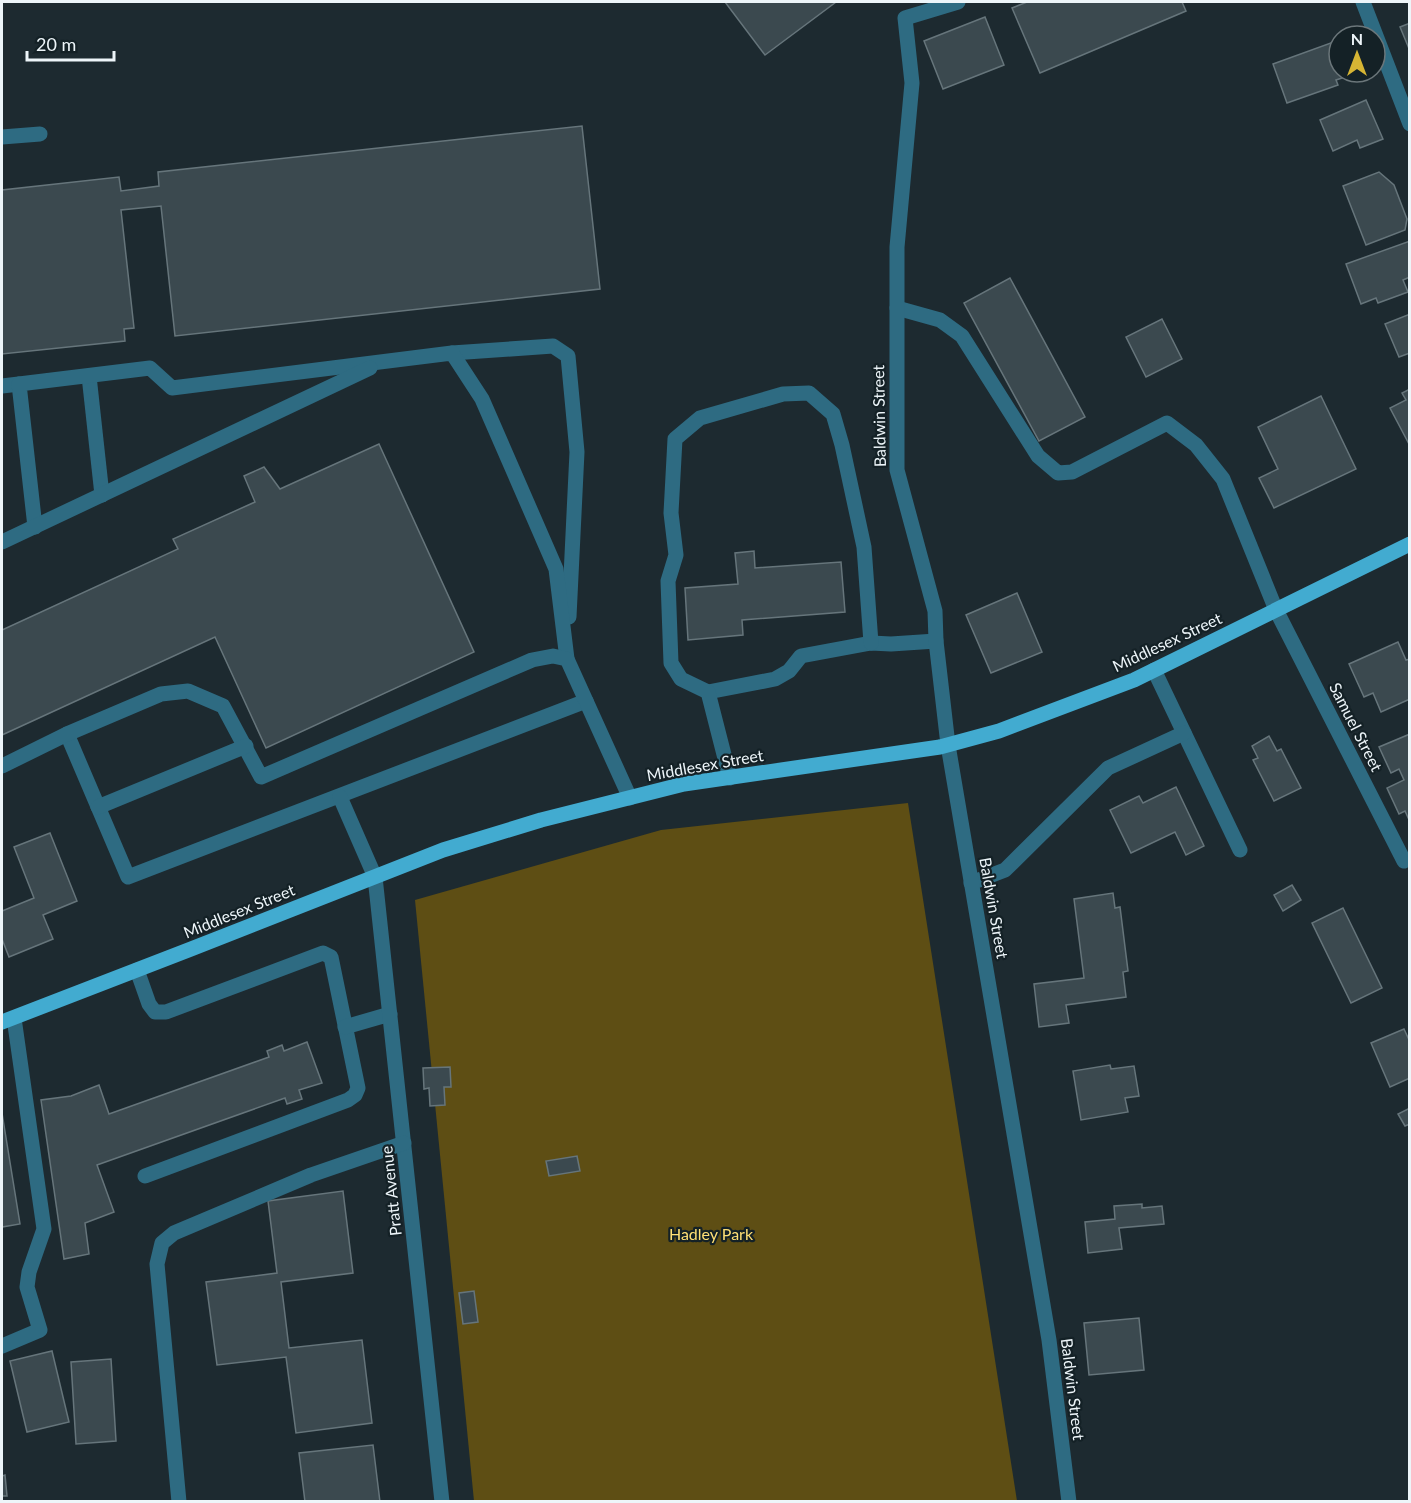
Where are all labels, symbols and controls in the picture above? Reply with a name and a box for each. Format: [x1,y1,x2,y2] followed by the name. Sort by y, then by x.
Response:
[27,24,114,62] scale bar
[1327,24,1387,84] north arrow
[1351,29,1363,48] text: N
[36,33,76,55] text: 20 m
[868,364,889,467] street label: Baldwin Street
[1109,608,1225,675] street label: Middlesex Street
[1326,679,1387,775] street label: Samuel Street
[645,745,765,784] street label: Middlesex Street
[976,856,1013,960] street label: Baldwin Street
[180,879,297,941] street label: Middlesex Street
[376,1145,405,1237] street label: Pratt Avenue
[669,1224,754,1243] park label: Hadley Park
[1058,1337,1089,1441] street label: Baldwin Street

